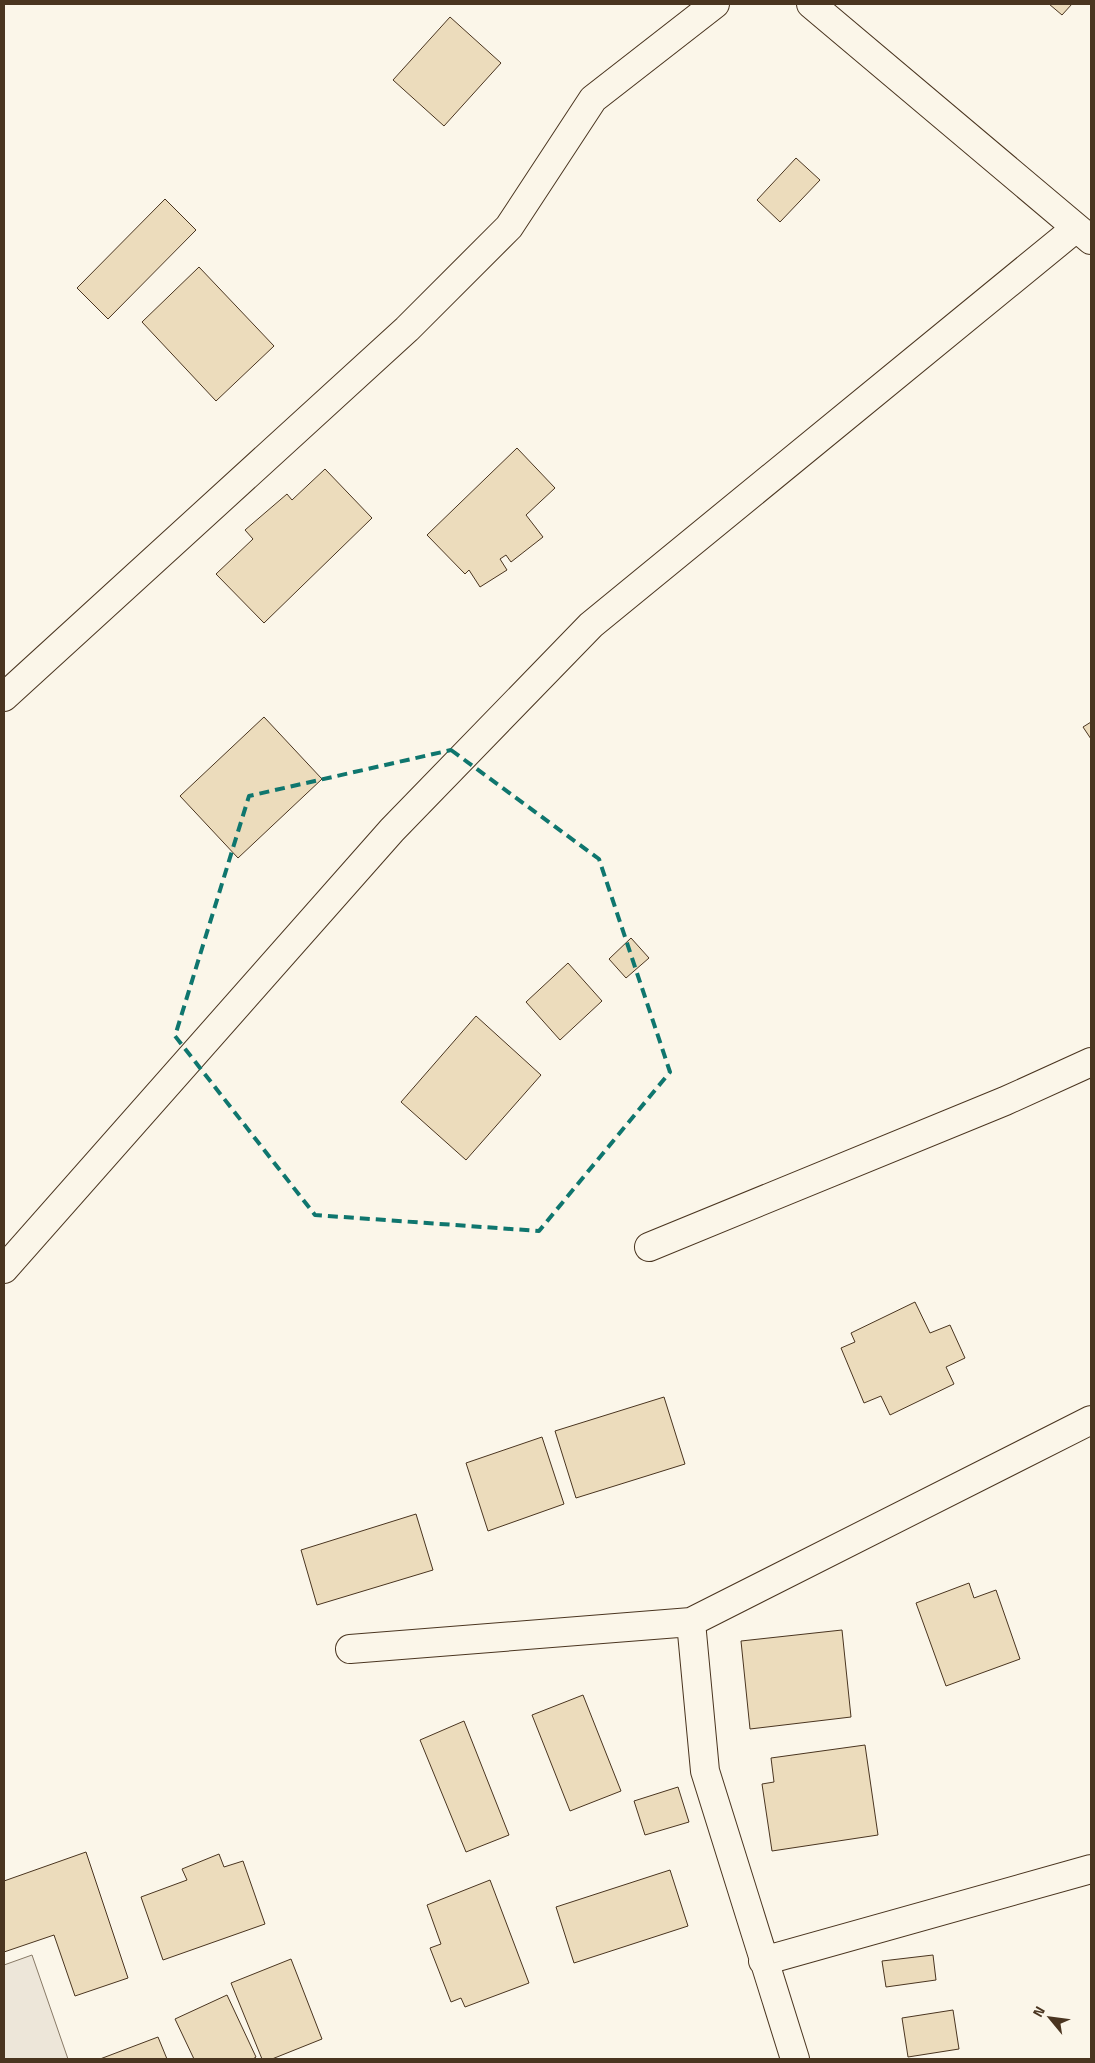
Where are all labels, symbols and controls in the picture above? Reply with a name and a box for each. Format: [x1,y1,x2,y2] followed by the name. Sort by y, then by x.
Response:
[1025,1993,1075,2043] north arrow
[1027,2002,1050,2021] text: N

